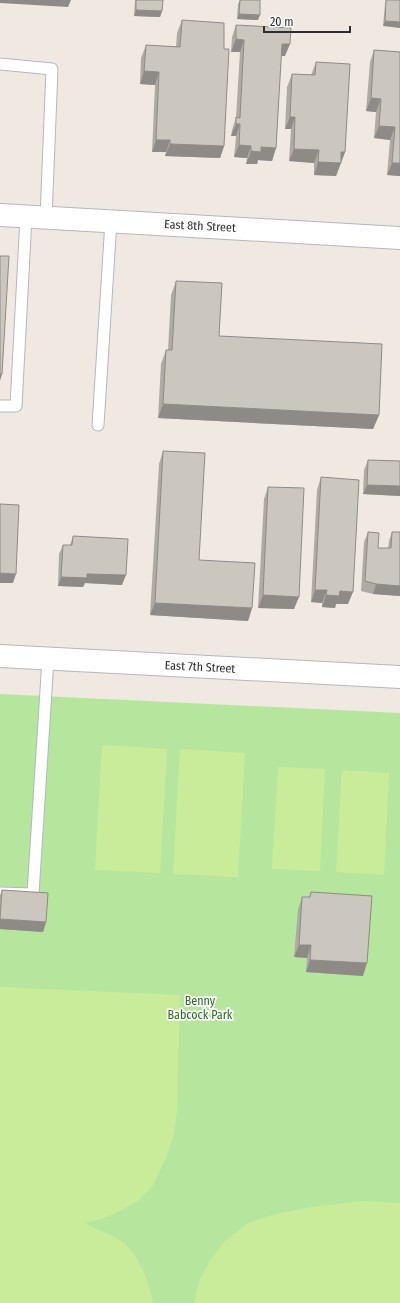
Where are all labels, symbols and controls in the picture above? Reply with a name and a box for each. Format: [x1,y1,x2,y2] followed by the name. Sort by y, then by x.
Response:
[264,8,350,34] scale bar
[270,15,294,29] text: 20 m
[164,217,236,235] street label: East 8th Street
[164,658,236,676] street label: East 7th Street
[168,994,233,1022] park label: Benny Babcock Park

